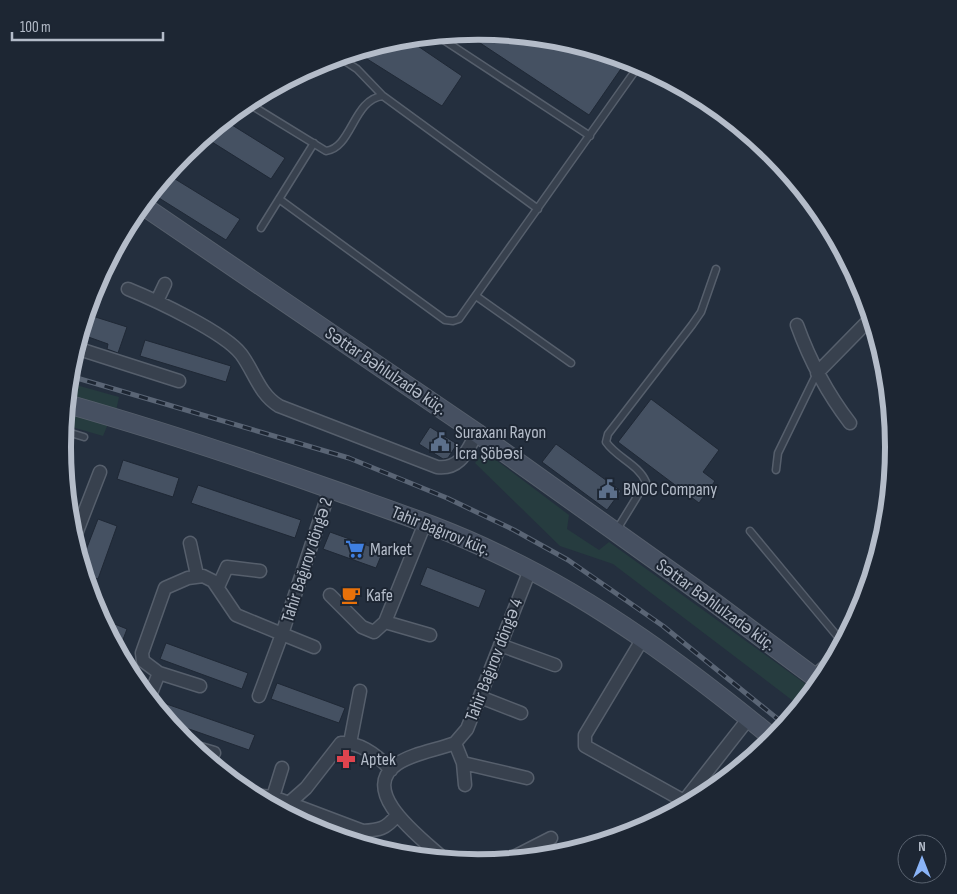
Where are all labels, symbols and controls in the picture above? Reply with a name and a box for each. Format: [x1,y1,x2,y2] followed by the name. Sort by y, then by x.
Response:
[12,10,164,42] scale bar
[20,18,51,37] text: 100 m
[321,322,451,420] street label: Səttar Bəhlulzadə küç.
[455,422,546,464] place label: Suraxanı Rayon İcra Şöbəsi
[429,431,451,453] public building icon: Suraxanı Rayon İcra Şöbəsi
[597,478,619,500] public building icon: BNOC Company
[623,479,717,500] place label: BNOC Company
[277,495,337,625] street label: Tahir Bağırov döngə 2
[388,502,494,560] street label: Tahir Bağırov küç.
[344,538,366,560] supermarket icon: Market
[370,539,413,560] place label: Market
[652,555,780,655] street label: Səttar Bəhlulzadə küç.
[340,584,362,606] cafe icon: Kafe
[366,585,393,606] place label: Kafe
[461,595,527,724] street label: Tahir Bağırov döngə 4
[335,748,357,770] pharmacy icon: Aptek
[360,749,396,770] place label: Aptek
[897,834,947,884] north arrow
[918,838,926,855] text: N

